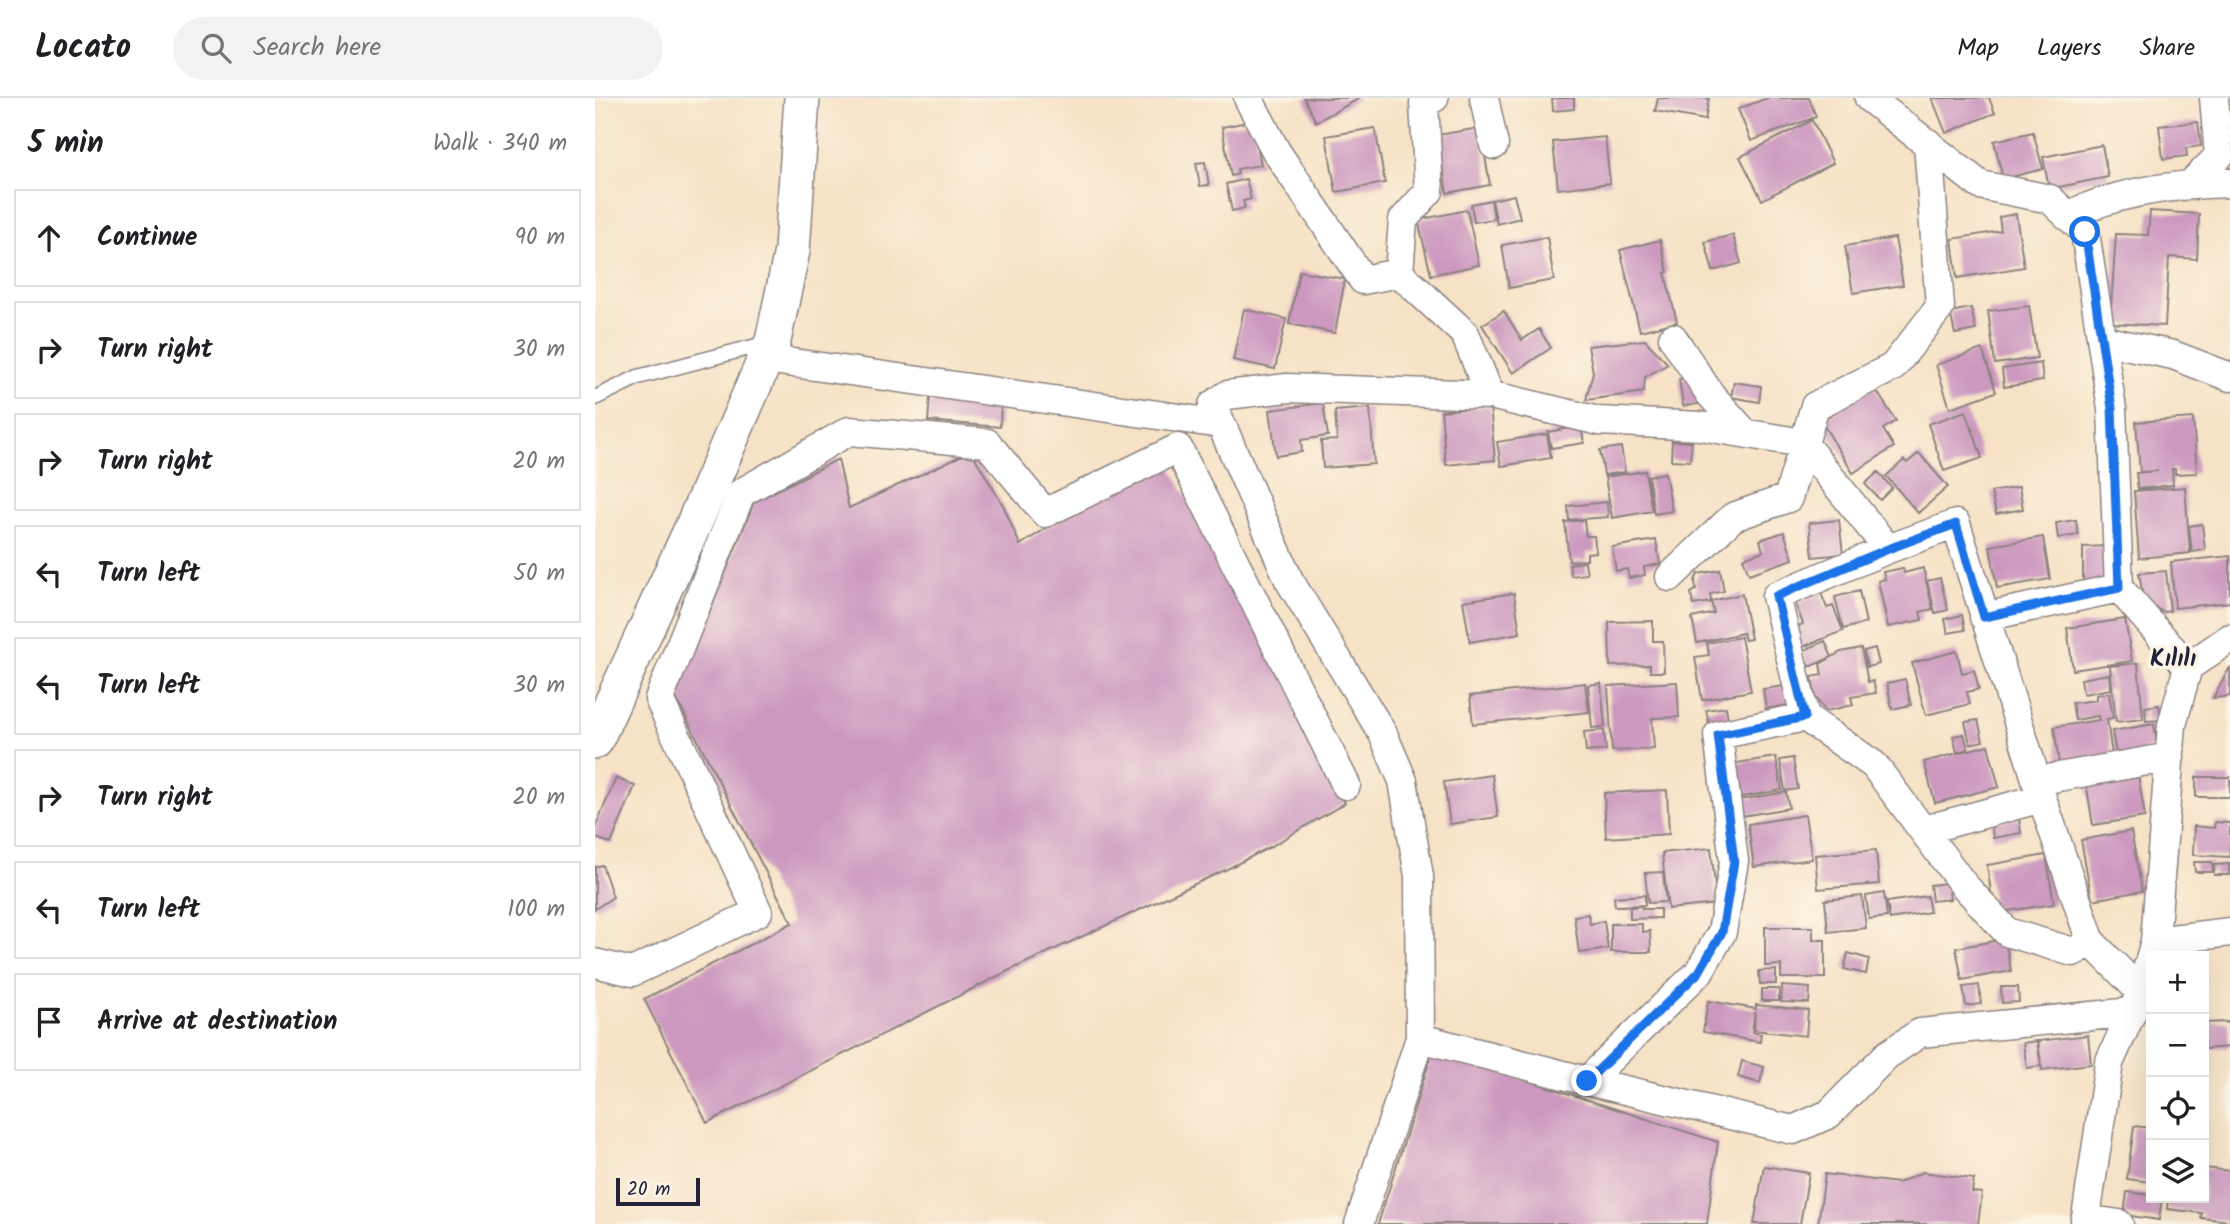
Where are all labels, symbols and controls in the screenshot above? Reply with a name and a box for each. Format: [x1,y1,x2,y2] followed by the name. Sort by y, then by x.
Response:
[173,17,663,80] search box
[35,22,131,75] text: Locato
[253,27,381,69] text: Search here
[197,29,235,67] icon: search
[1957,29,1999,68] text: Map
[2037,29,2101,68] text: Layers
[2139,29,2195,68] text: Share
[28,120,104,168] text: 5 min
[433,126,567,162] text: Walk · 340 m
[2069,216,2100,247] route start
[97,217,198,259] text: Continue
[30,219,68,257] icon: ahead
[515,220,565,256] text: 90 m
[97,329,213,371] text: Turn right
[30,331,68,369] icon: right
[513,332,565,368] text: 30 m
[97,441,213,483] text: Turn right
[30,443,68,481] icon: right
[513,444,565,480] text: 20 m
[97,553,200,595] text: Turn left
[30,555,68,593] icon: left
[514,556,565,592] text: 50 m
[2150,640,2196,679] district label: Kılılı
[97,665,200,707] text: Turn left
[30,667,68,705] icon: left
[513,668,565,704] text: 30 m
[97,777,213,819] text: Turn right
[30,779,68,817] icon: right
[513,780,565,816] text: 20 m
[97,889,200,931] text: Turn left
[30,891,68,929] icon: left
[507,892,565,928] text: 100 m
[2146,951,2209,1203] map controls
[2146,951,2209,1014] button: +
[97,1001,337,1043] text: Arrive at destination
[30,1003,68,1041] icon: arrive
[2146,1014,2209,1077] button: −
[1571,1065,1602,1096] route end
[2146,1077,2209,1140] button: locate
[2146,1140,2209,1203] button: layers
[616,1175,700,1207] scale bar
[627,1175,670,1205] text: 20 m

